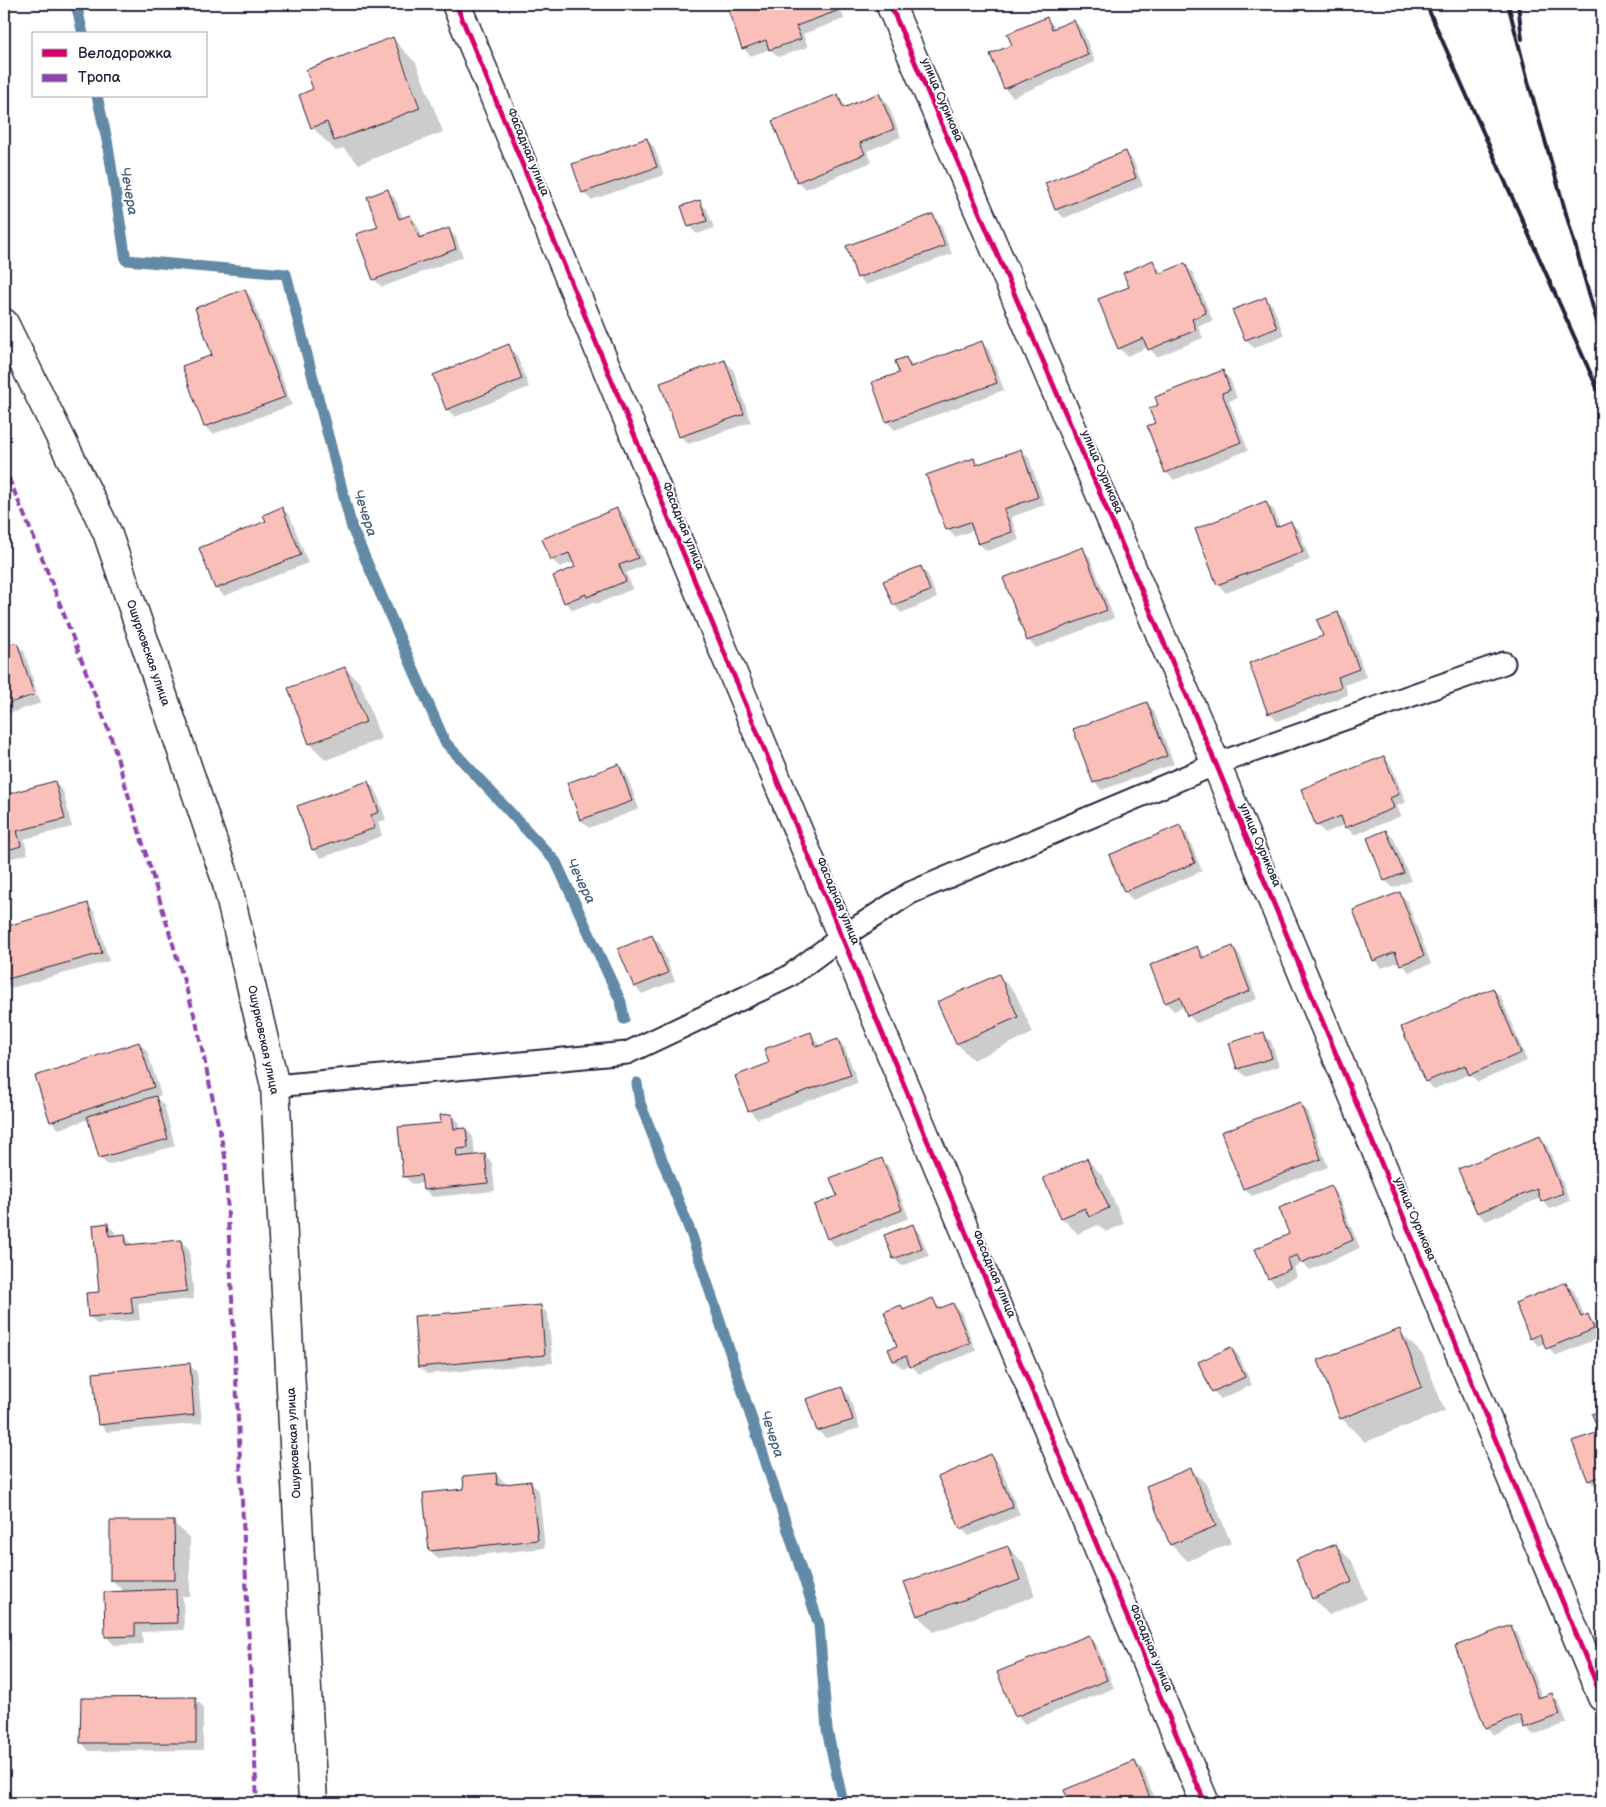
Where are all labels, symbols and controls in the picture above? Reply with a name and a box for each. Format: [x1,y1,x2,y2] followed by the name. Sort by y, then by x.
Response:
[32,32,208,98] legend
[78,44,172,63] text: Велодорожка
[918,56,966,144] street label: улица Сурикова
[78,68,121,87] text: Тропа
[504,106,552,198] street label: Фасадная улица
[116,166,142,216] water label: Чечера
[1078,428,1126,516] street label: улица Сурикова
[659,480,707,572] street label: Фасадная улица
[349,487,381,539] water label: Чечера
[123,598,173,708] street label: Ошурковская улица
[1236,801,1284,889] street label: улица Сурикова
[813,855,863,947] street label: Фасадная улица
[563,856,599,906] water label: Чечера
[244,984,282,1096] street label: Ошурковская улица
[1391,1175,1439,1263] street label: улица Сурикова
[969,1228,1019,1320] street label: Фасадная улица
[284,1387,304,1499] street label: Ошурковская улица
[756,1408,788,1460] water label: Чечера
[1126,1602,1176,1694] street label: Фасадная улица

